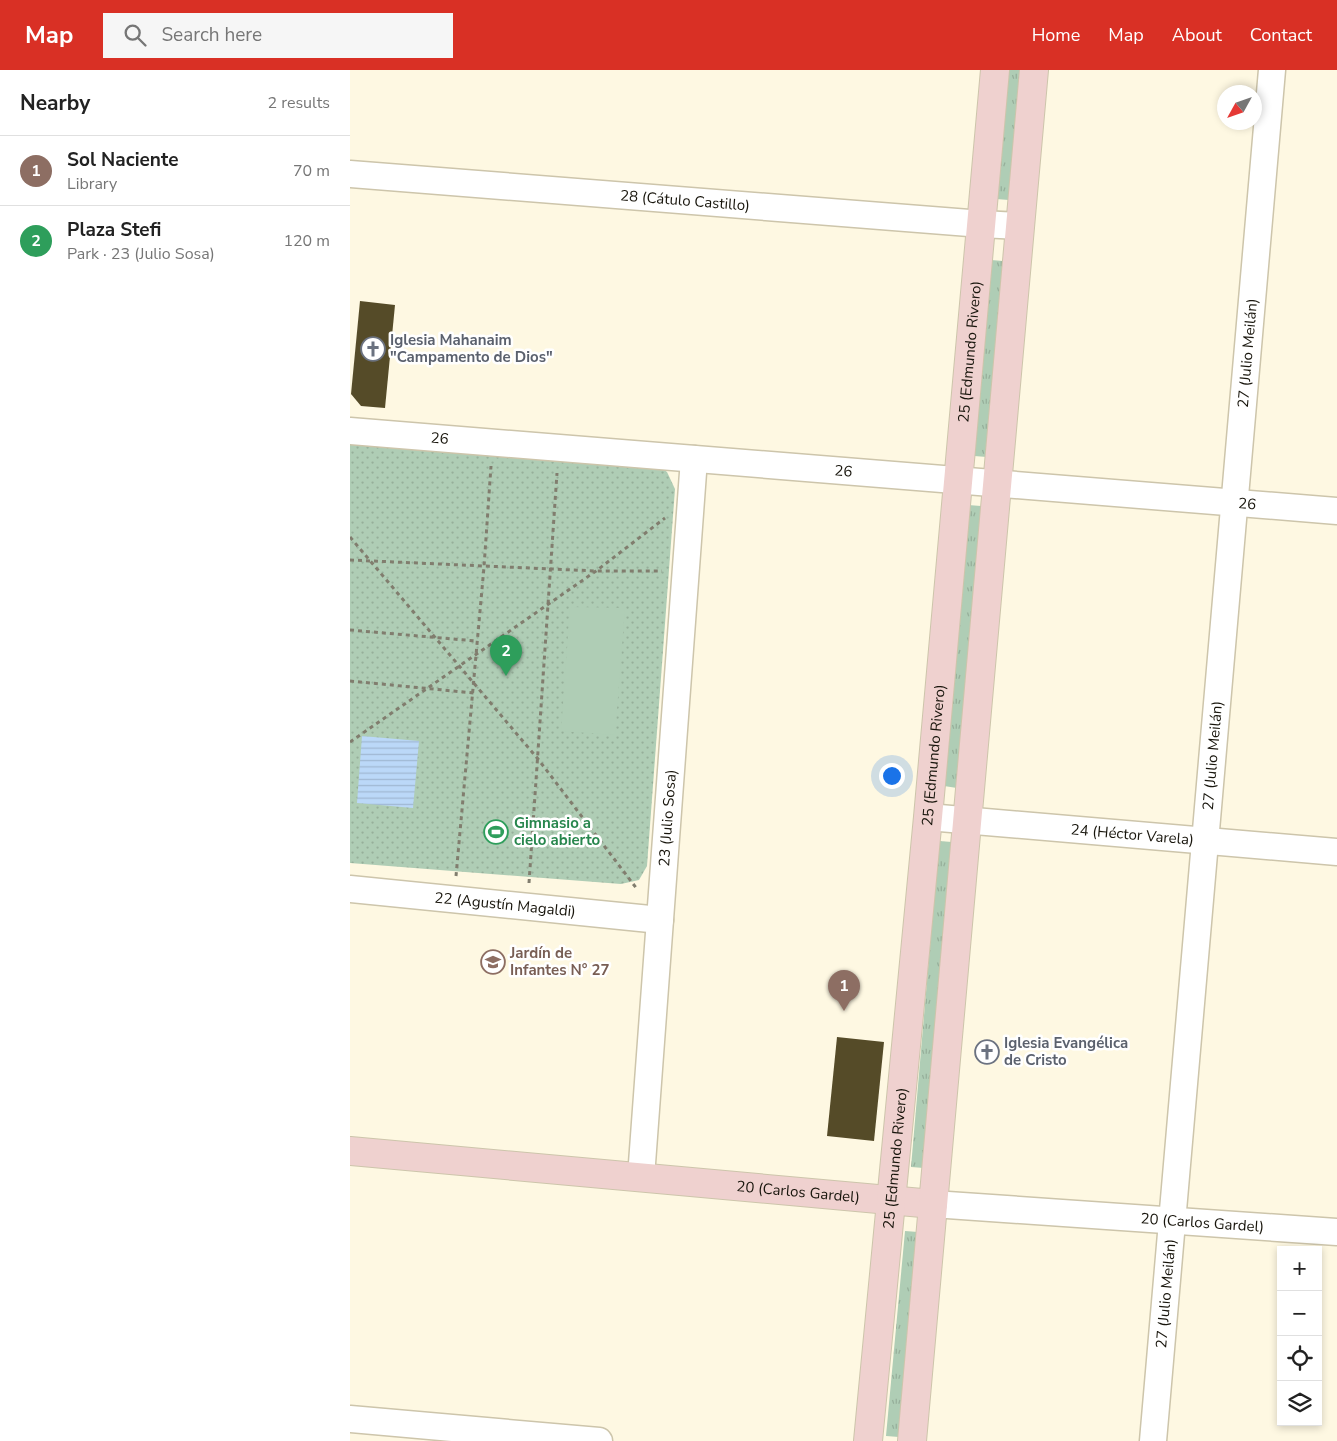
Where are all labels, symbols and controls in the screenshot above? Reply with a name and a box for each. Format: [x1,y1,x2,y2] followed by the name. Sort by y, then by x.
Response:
[103,13,453,58] search box
[25,19,73,51] text: Map
[121,21,149,49] icon: search
[161,22,262,48] text: Search here
[1032,23,1080,47] text: Home
[1108,23,1144,47] text: Map
[1172,23,1222,47] text: About
[1250,23,1312,47] text: Contact
[1217,85,1262,130] north arrow
[20,89,90,117] text: Nearby
[268,92,330,114] text: 2 results
[67,147,178,173] text: Sol Naciente
[31,160,41,182] text: 1
[293,160,330,182] text: 70 m
[67,173,117,195] text: Library
[619,185,751,216] street label: 28 (Cátulo Castillo)
[67,217,161,243] text: Plaza Stefi
[31,230,41,252] text: 2
[283,230,330,252] text: 120 m
[67,243,215,265] text: Park · 23 (Julio Sosa)
[953,280,986,423] street label: 25 (Edmundo Rivero)
[1233,297,1262,409] street label: 27 (Julio Meilán)
[390,330,553,367] place label: Iglesia Mahanaim "Campamento de Dios"
[360,336,386,362] church icon: Iglesia Mahanaim "Campamento de Dios"
[430,428,449,449] street label: 26
[834,460,853,482] street label: 26
[1237,493,1257,514] street label: 26
[490,635,522,676] pin: 2
[917,683,950,827] street label: 25 (Edmundo Rivero)
[1198,700,1227,811] street label: 27 (Julio Meilán)
[879,763,905,789] your location
[654,769,681,867] street label: 23 (Julio Sosa)
[514,813,601,850] place label: Gimnasio a cielo abierto
[483,819,509,845] sports icon: Gimnasio a cielo abierto
[1070,819,1195,850] street label: 24 (Héctor Varela)
[434,888,577,922] street label: 22 (Agustín Magaldi)
[509,943,610,980] place label: Jardín de Infantes N° 27
[480,949,506,975] school or university icon: Jardín de Infantes N° 27
[828,970,860,1011] pin: 1
[1004,1033,1128,1070] place label: Iglesia Evangélica de Cristo
[974,1039,1000,1065] church icon: Iglesia Evangélica de Cristo
[878,1087,912,1230] street label: 25 (Edmundo Rivero)
[735,1176,861,1207] street label: 20 (Carlos Gardel)
[1140,1208,1265,1237] street label: 20 (Carlos Gardel)
[1151,1238,1181,1349] street label: 27 (Julio Meilán)
[1277,1246,1322,1426] map controls
[1277,1246,1322,1291] button: +
[1277,1291,1322,1336] button: −
[1277,1336,1322,1381] button: locate
[1277,1381,1322,1426] button: layers

